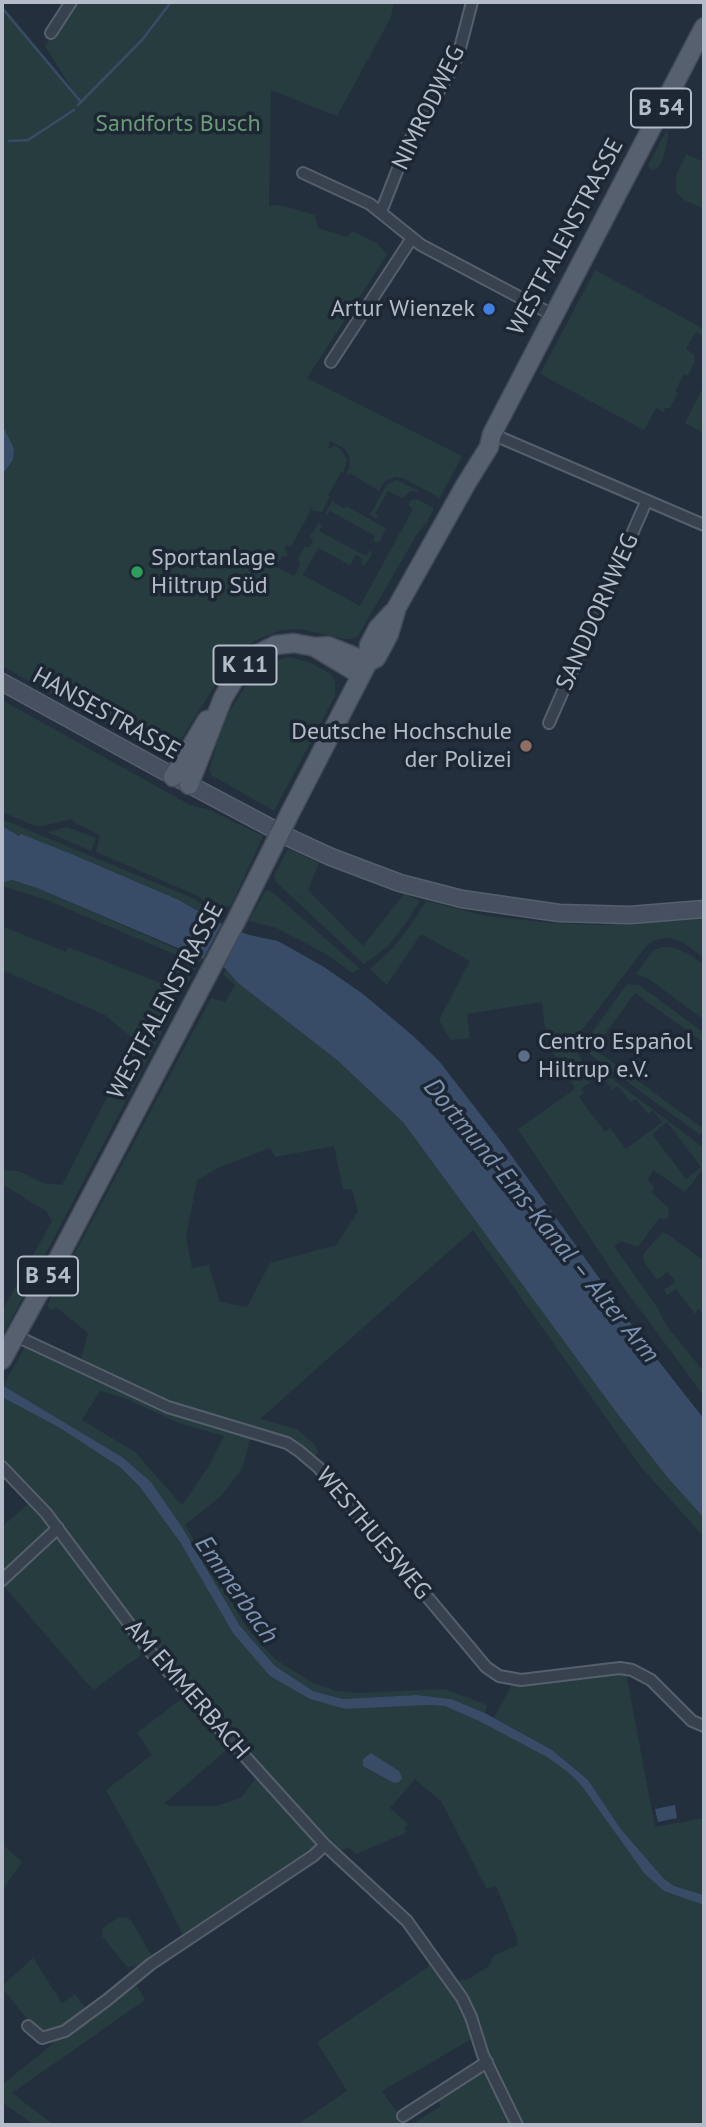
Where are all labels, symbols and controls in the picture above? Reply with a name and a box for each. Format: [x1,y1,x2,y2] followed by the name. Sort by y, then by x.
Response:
[387,41,471,175] street label: NIMRODWEG
[631,88,691,128] road number: B 54
[95,110,261,138] park label: Sandforts Busch
[502,134,630,340] street label: WESTFALENSTRASSE
[331,295,475,323] place label: Artur Wienzek
[481,301,497,317] marker: Artur Wienzek
[551,529,645,695] street label: SANDDORNWEG
[151,544,276,600] place label: Sportanlage Hiltrup Süd
[129,564,145,580] marker: Sportanlage Hiltrup Süd
[214,646,276,684] road number: K 11
[27,662,185,766] street label: HANSESTRASSE
[291,718,512,774] place label: Deutsche Hochschule der Polizei
[518,738,534,754] marker: Deutsche Hochschule der Polizei
[102,898,230,1104] street label: WESTFALENSTRASSE
[538,1028,693,1084] place label: Centro Español Hiltrup e.V.
[516,1048,532,1064] marker: Centro Español Hiltrup e.V.
[416,1072,666,1370] water label: Dortmund-Ems-Kanal – Alter Arm
[18,1256,78,1296] road number: B 54
[309,1462,437,1606] street label: WESTHUESWEG
[188,1530,284,1650] water label: Emmerbach
[119,1615,255,1765] street label: AM EMMERBACH

